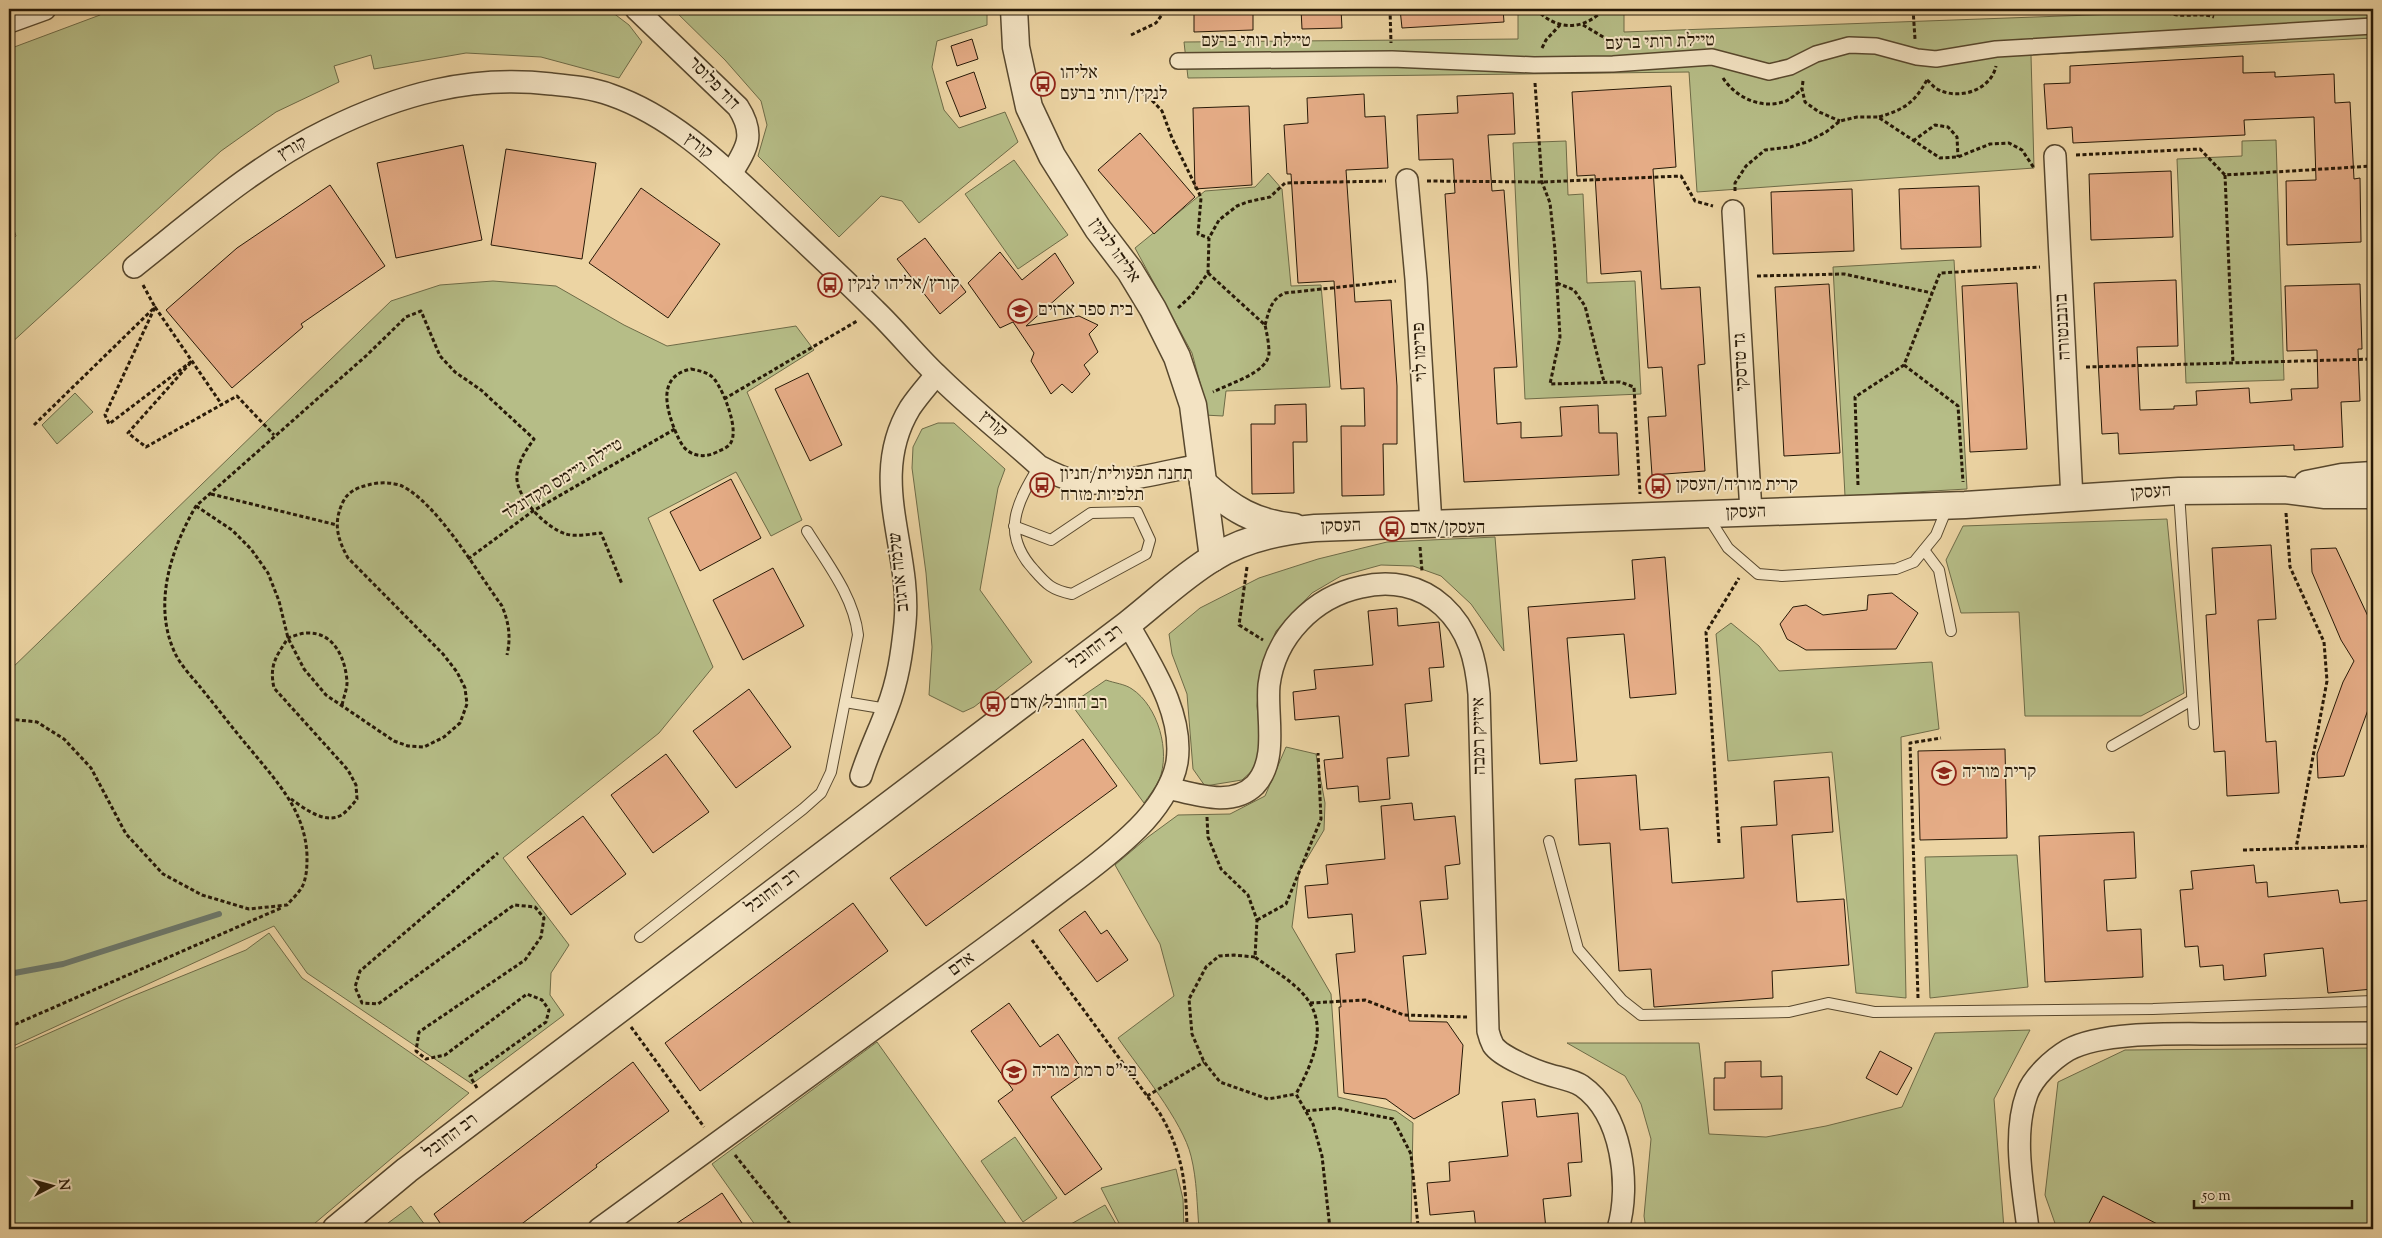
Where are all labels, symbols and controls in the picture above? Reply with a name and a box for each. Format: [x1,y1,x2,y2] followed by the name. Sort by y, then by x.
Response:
[1605,28,1715,58] street label: טיילת רותי ברעם
[1201,29,1311,55] street label: טיילת רותי ברעם
[681,51,745,117] street label: דוד פלוסר
[1060,61,1167,108] place label: אליהו לנקין/רותי ברעם
[1030,71,1056,97] bus stop icon: אליהו לנקין/רותי ברעם
[678,127,718,167] street label: קורץ
[273,130,313,168] street label: קורץ
[1082,213,1146,289] street label: אליהו לנקין
[817,272,843,298] bus stop icon: קורץ/אליהו לנקין
[848,272,960,298] place label: קורץ/אליהו לנקין
[2049,293,2079,361] street label: בונבנטורה
[1007,298,1033,324] school or university icon: בית ספר ארזים
[1038,298,1133,324] place label: בית ספר ארזים
[1406,322,1436,382] street label: פרימו לוי
[1727,332,1757,392] street label: גד טדסקי
[973,405,1013,445] street label: קורץ
[498,432,628,528] street label: טיילת ג׳יימס מקדונלד
[1060,462,1193,509] place label: תחנה תפעולית/חניון תלפיות מזרח
[1029,472,1055,498] bus stop icon: תחנה תפעולית/חניון תלפיות מזרח
[1645,473,1671,499] bus stop icon: קרית מוריה/העסקן
[1676,473,1798,499] place label: קרית מוריה/העסקן
[2130,479,2172,507] street label: העסקן
[1725,499,1767,527] street label: העסקן
[1320,513,1362,541] street label: העסקן
[1379,516,1405,542] bus stop icon: העסקן/אדם
[1410,516,1485,542] place label: העסקן/אדם
[883,531,917,613] street label: שלמה ארגוב
[1063,619,1129,677] street label: רב החובל
[980,691,1006,717] bus stop icon: רב החובל/אדם
[1010,691,1108,717] place label: רב החובל/אדם
[1466,697,1494,775] street label: אייזיק רמבה
[1931,760,1957,786] school or university icon: קרית מוריה
[1962,760,2036,786] place label: קרית מוריה
[740,863,806,921] street label: רב החובל
[943,946,981,984] street label: אדם
[1001,1059,1027,1085] school or university icon: בי"ס רמת מוריה
[1032,1059,1137,1085] place label: בי"ס רמת מוריה
[418,1108,484,1166] street label: רב החובל
[28,1160,78,1210] north arrow
[52,1178,73,1191] text: N
[2194,1178,2352,1210] scale bar
[2201,1186,2231,1207] text: 50 m

